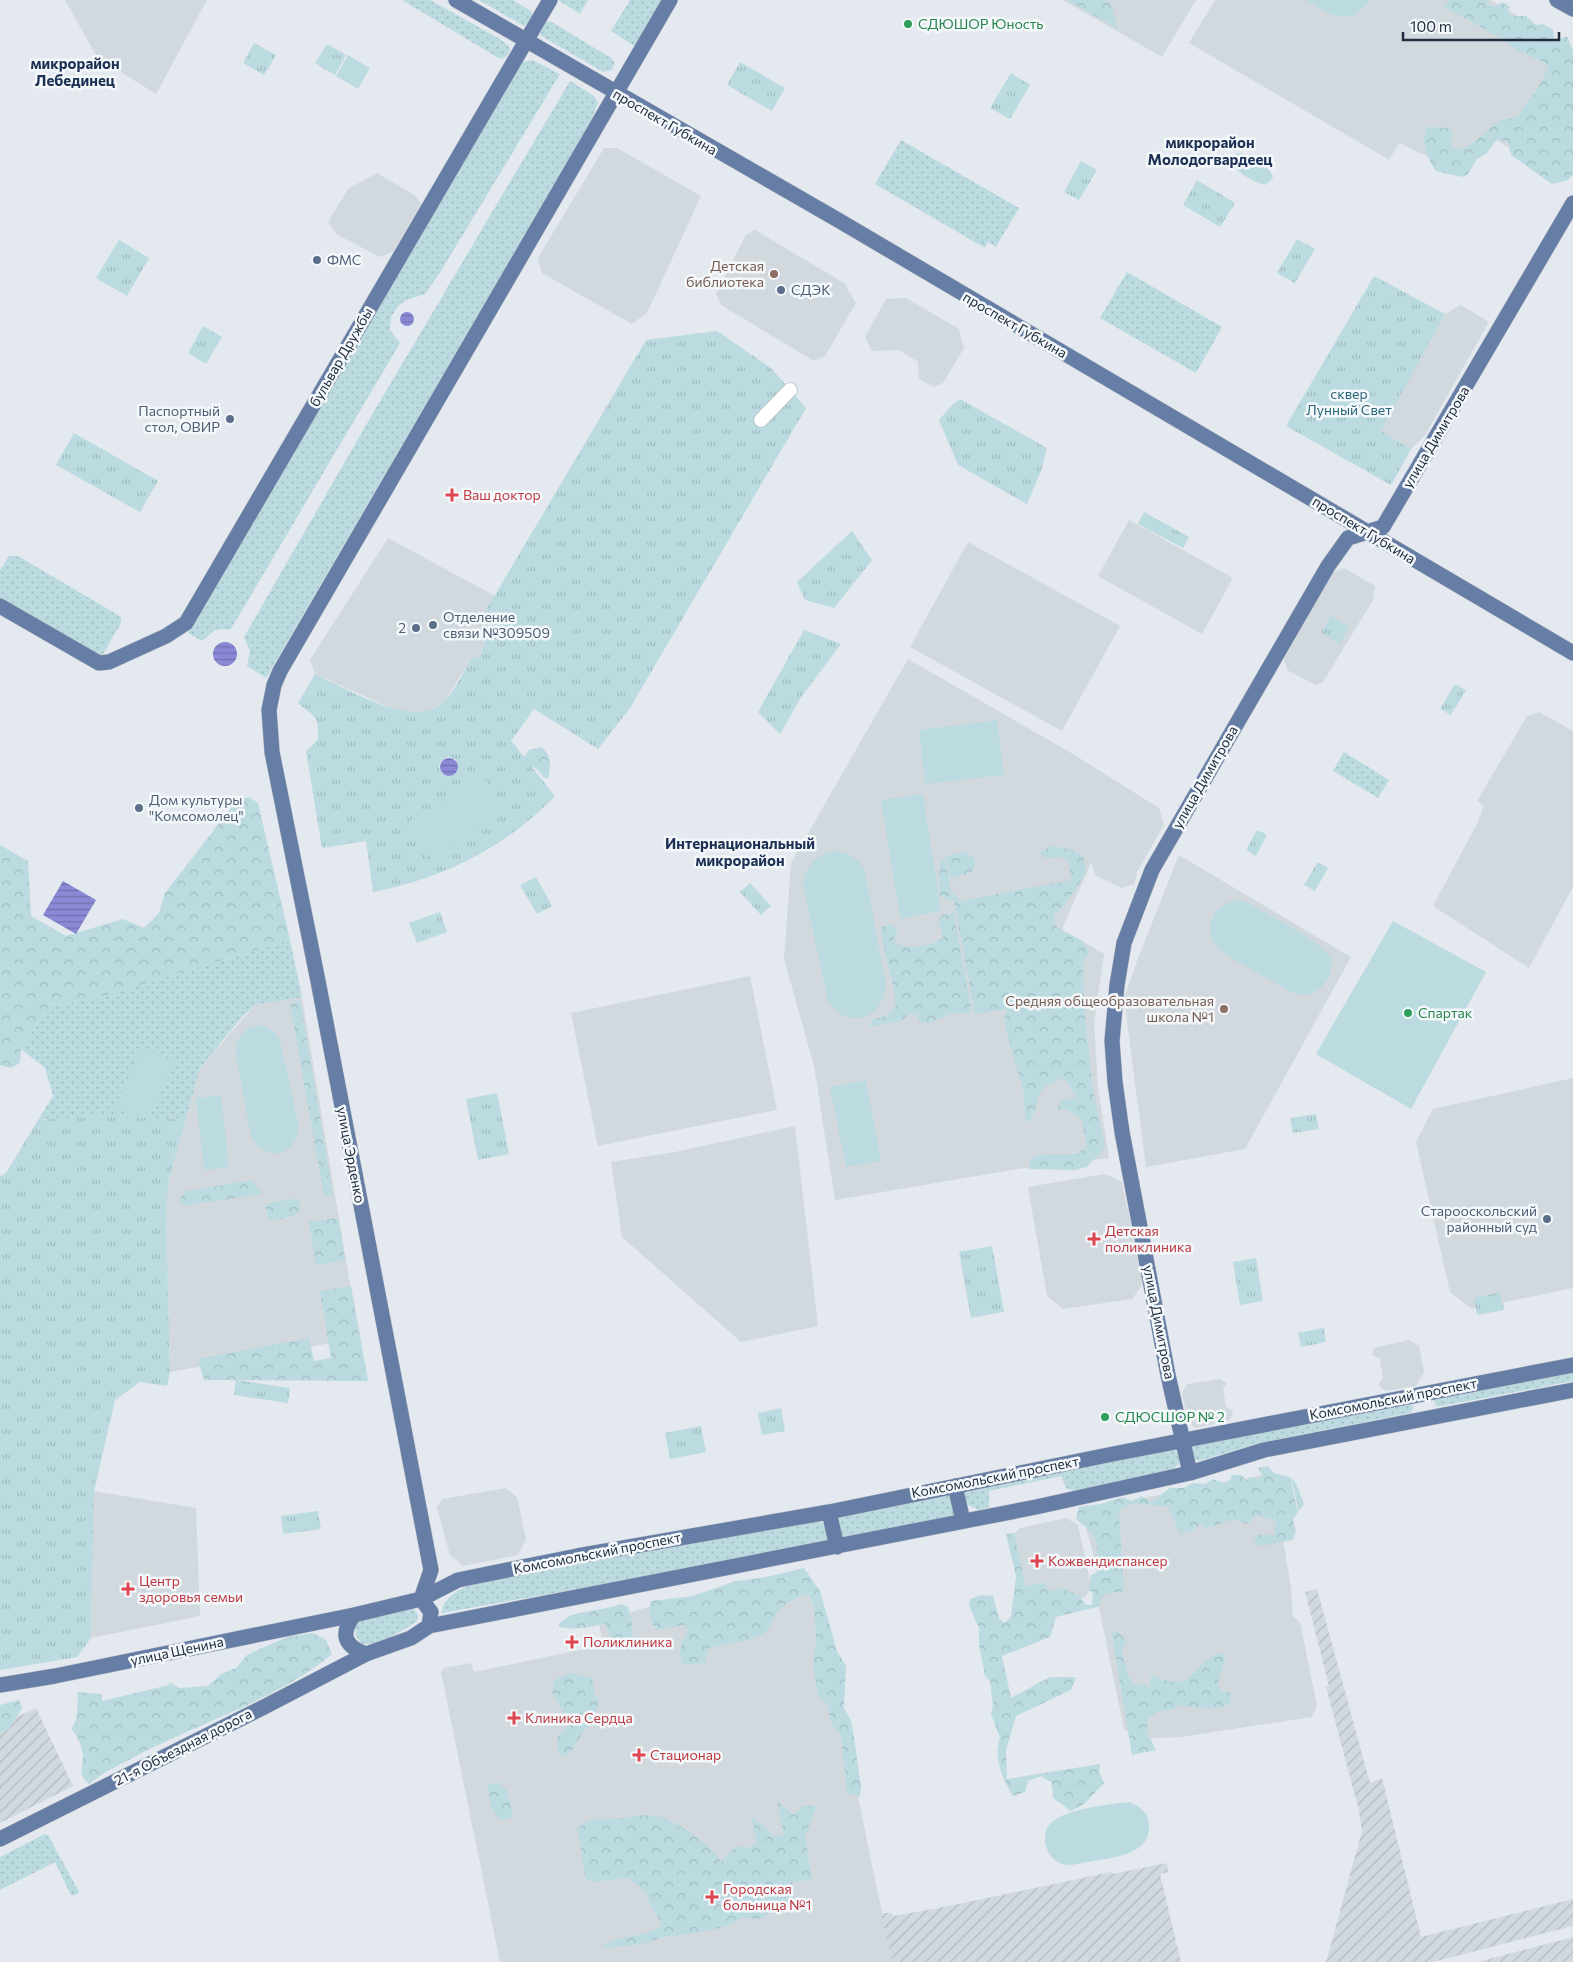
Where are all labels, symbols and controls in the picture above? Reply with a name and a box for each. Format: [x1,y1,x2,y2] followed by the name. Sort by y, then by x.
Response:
[1403,10,1559,42] scale bar
[918,15,1043,32] place label: СДЮШОР Юность
[1410,17,1452,35] text: 100 m
[902,18,914,30] marker: СДЮШОР Юность
[30,54,120,89] district label: микрорайон Лебединец
[610,85,720,158] street label: проспект Губкина
[1148,133,1272,168] district label: микрорайон Молодогвардеец
[327,251,361,268] place label: ФМС
[311,254,323,266] marker: ФМС
[686,257,764,290] place label: Детская библиотека
[768,268,780,280] marker: Детская библиотека
[791,281,831,298] place label: СДЭК
[775,284,787,296] marker: СДЭК
[960,288,1070,361] street label: проспект Губкина
[305,304,376,409] street label: бульвар Дружбы
[1398,383,1473,491] street label: улица Димитрова
[1306,385,1392,418] park label: сквер Лунный Свет
[138,402,220,435] place label: Паспортный стол, ОВИР
[224,413,236,425] marker: Паспортный стол, ОВИР
[463,486,541,503] place label: Ваш доктор
[445,488,459,502] marker: Ваш доктор
[1310,492,1419,567] street label: проспект Губкина
[443,608,550,641] place label: Отделение связи №309509
[398,619,406,636] place label: 2
[427,619,439,631] marker: Отделение связи №309509
[410,622,422,634] marker: 2
[1168,722,1241,831] street label: улица Димитрова
[149,791,244,824] place label: Дом культуры "Комсомолец"
[133,802,145,814] marker: Дом культуры "Комсомолец"
[665,834,815,869] district label: Интернациональный микрорайон
[1005,992,1214,1025] place label: Средняя общеобразовательная школа №1
[1218,1003,1230,1015] marker: Средняя общеобразовательная школа №1
[1418,1004,1473,1021] place label: Спартак
[1402,1007,1414,1019] marker: Спартак
[334,1105,369,1205] street label: улица Эрденко
[1421,1202,1537,1235] place label: Старооскольский районный суд
[1541,1213,1553,1225] marker: Старооскольский районный суд
[1105,1222,1192,1255] place label: Детская поликлиника
[1087,1232,1101,1246] marker: Детская поликлиника
[1140,1263,1179,1380] street label: улица Димитрова
[1308,1374,1478,1423] street label: Комсомольский проспект
[1115,1408,1225,1425] place label: СДЮСШОР № 2
[1099,1411,1111,1423] marker: СДЮСШОР № 2
[910,1452,1080,1501] street label: Комсомольский проспект
[512,1528,682,1577] street label: Комсомольский проспект
[1048,1552,1168,1569] place label: Кожвендиспансер
[1030,1554,1044,1568] marker: Кожвендиспансер
[139,1572,243,1605] place label: Центр здоровья семьи
[121,1582,135,1596] marker: Центр здоровья семьи
[129,1632,225,1669] street label: улица Щенина
[583,1633,672,1650] place label: Поликлиника
[565,1635,579,1649] marker: Поликлиника
[111,1704,254,1789] street label: 21-я Объездная дорога
[525,1709,633,1726] place label: Клиника Сердца
[507,1711,521,1725] marker: Клиника Сердца
[650,1746,721,1763] place label: Стационар
[632,1748,646,1762] marker: Стационар
[723,1880,812,1913] place label: Городская больница №1
[705,1890,719,1904] marker: Городская больница №1

